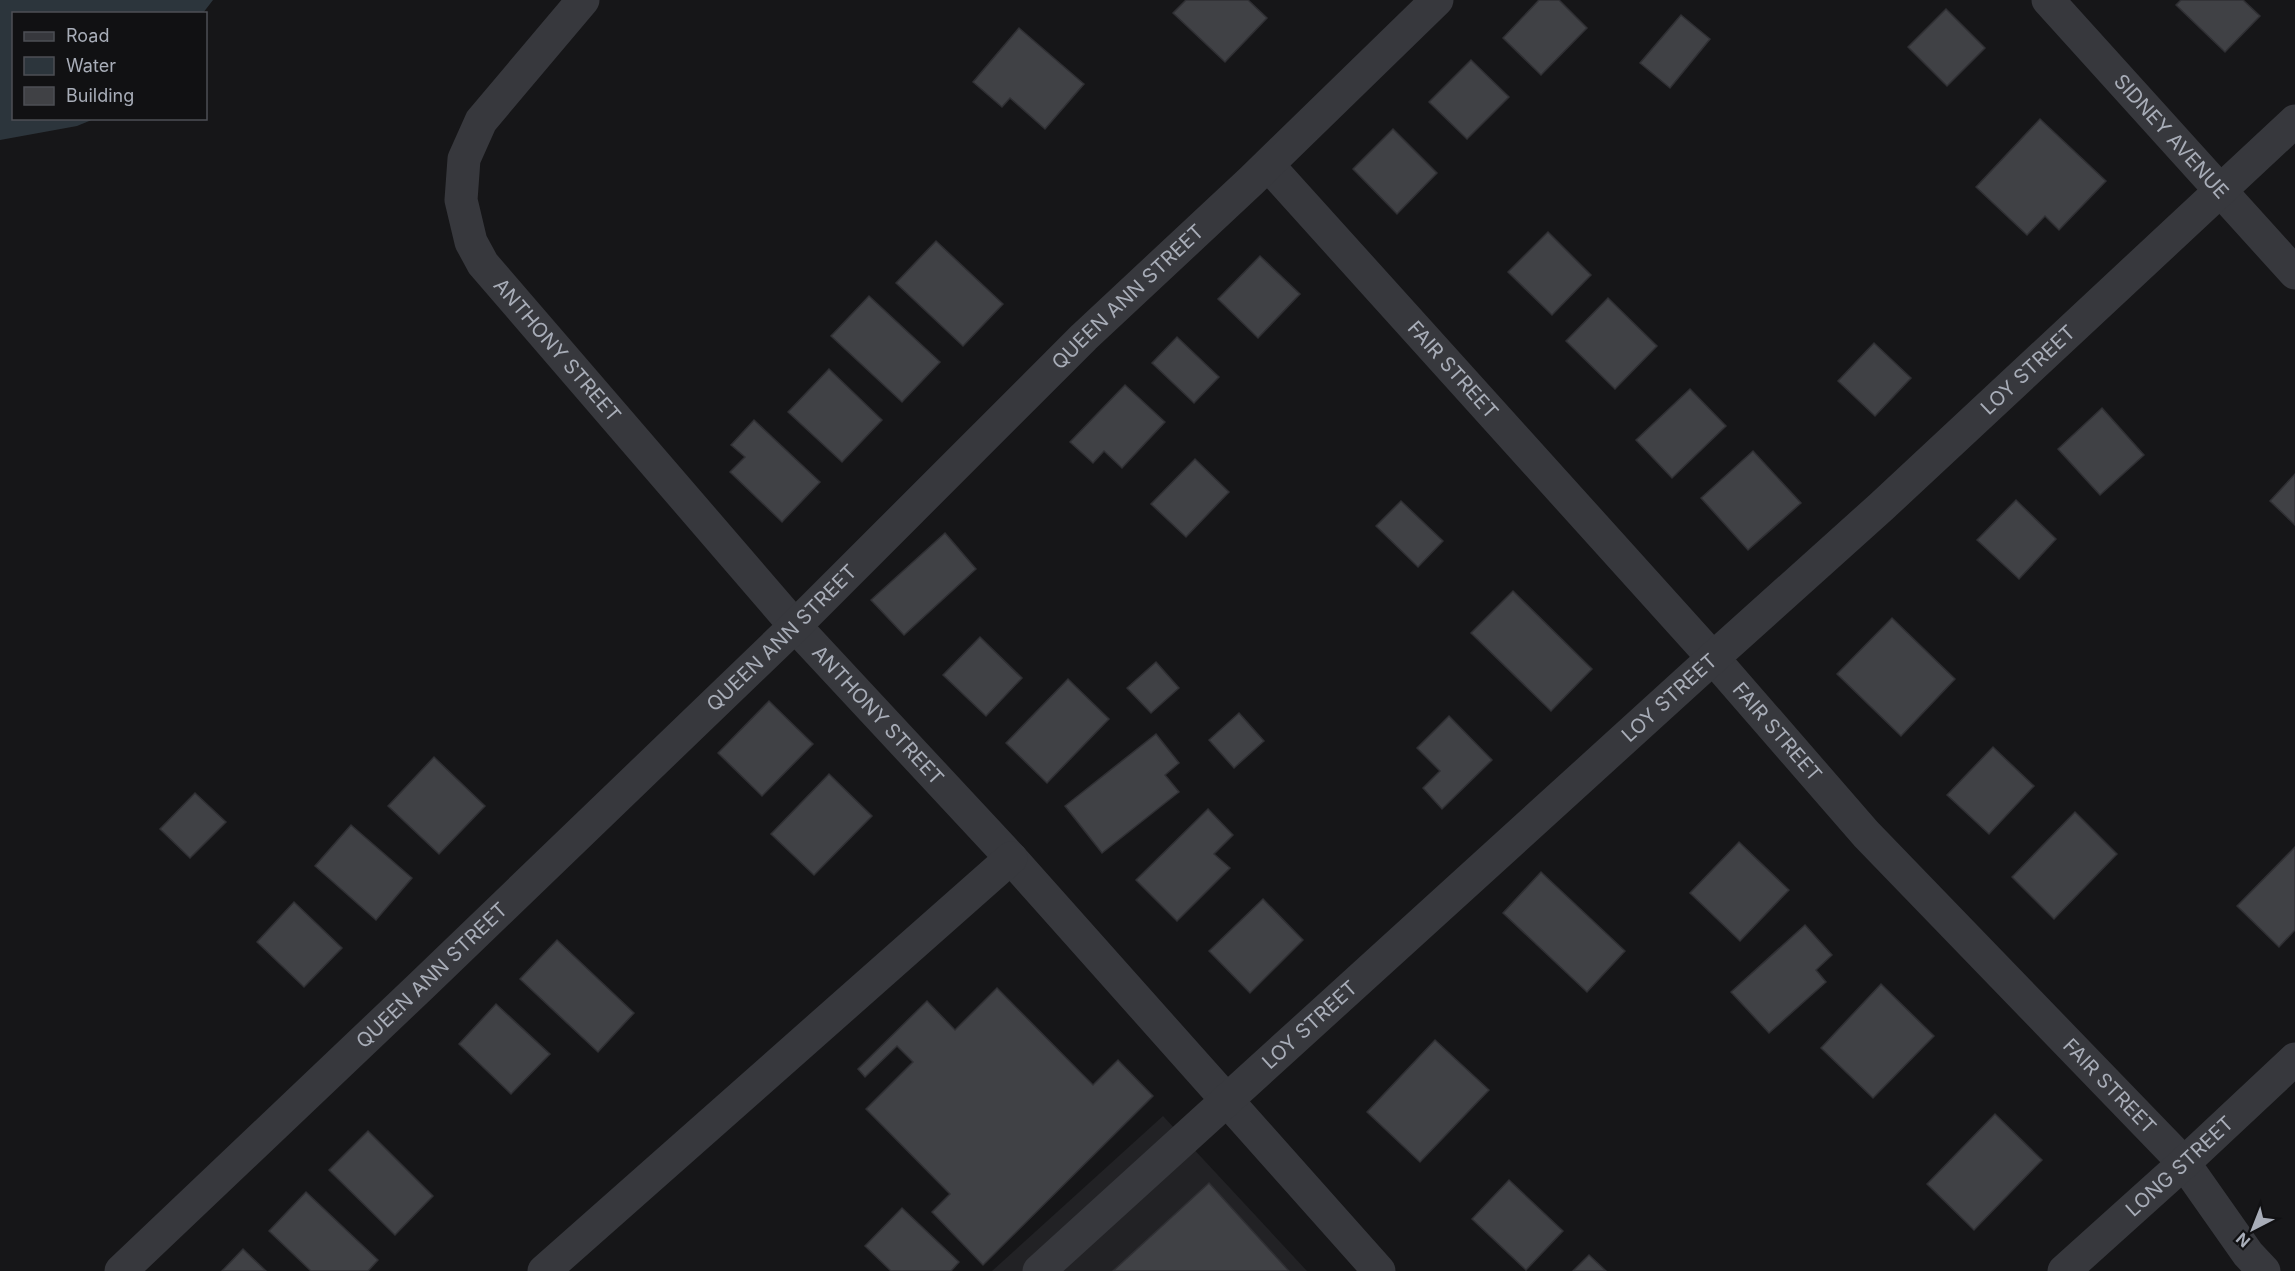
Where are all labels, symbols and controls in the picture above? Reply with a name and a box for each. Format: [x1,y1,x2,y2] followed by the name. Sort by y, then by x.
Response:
[12,12,207,120] legend
[66,25,109,46] text: Road
[66,55,116,76] text: Water
[2109,69,2234,204] street label: SIDNEY AVENUE
[66,85,134,106] text: Building
[1047,219,1209,374] street label: QUEEN ANN STREET
[489,273,626,427] street label: ANTHONY STREET
[1403,316,1503,424] street label: FAIR STREET
[1976,320,2080,420] street label: LOY STREET
[702,559,862,716] street label: QUEEN ANN STREET
[807,640,949,790] street label: ANTHONY STREET
[1617,648,1722,747] street label: LOY STREET
[1728,677,1827,786] street label: FAIR STREET
[351,897,512,1053] street label: QUEEN ANN STREET
[1257,975,1362,1074] street label: LOY STREET
[2058,1033,2161,1139] street label: FAIR STREET
[2121,1111,2238,1221] street label: LONG STREET
[2223,1199,2283,1259] north arrow
[2232,1229,2254,1252] text: N

